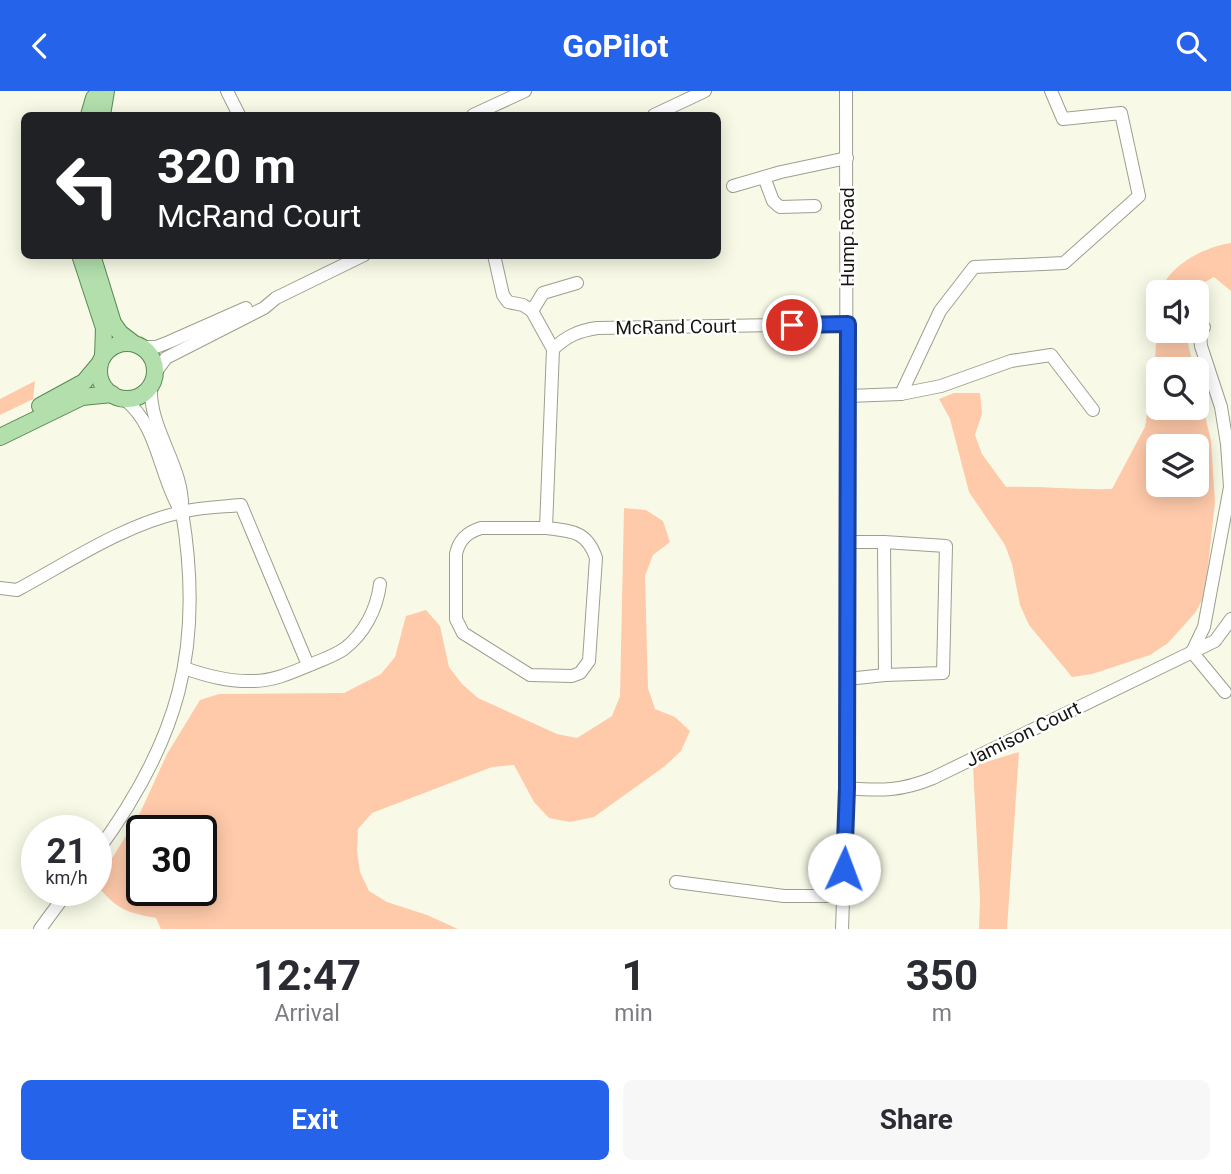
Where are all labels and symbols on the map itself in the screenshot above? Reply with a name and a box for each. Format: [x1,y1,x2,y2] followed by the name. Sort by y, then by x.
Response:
[836,187,859,287] street label: Hump Road
[762,295,822,355] pin
[615,314,737,340] street label: McRand Court
[962,696,1084,772] street label: Jamison Court
[126,815,217,906] speed limit sign: 30
[807,832,881,906] position arrow

